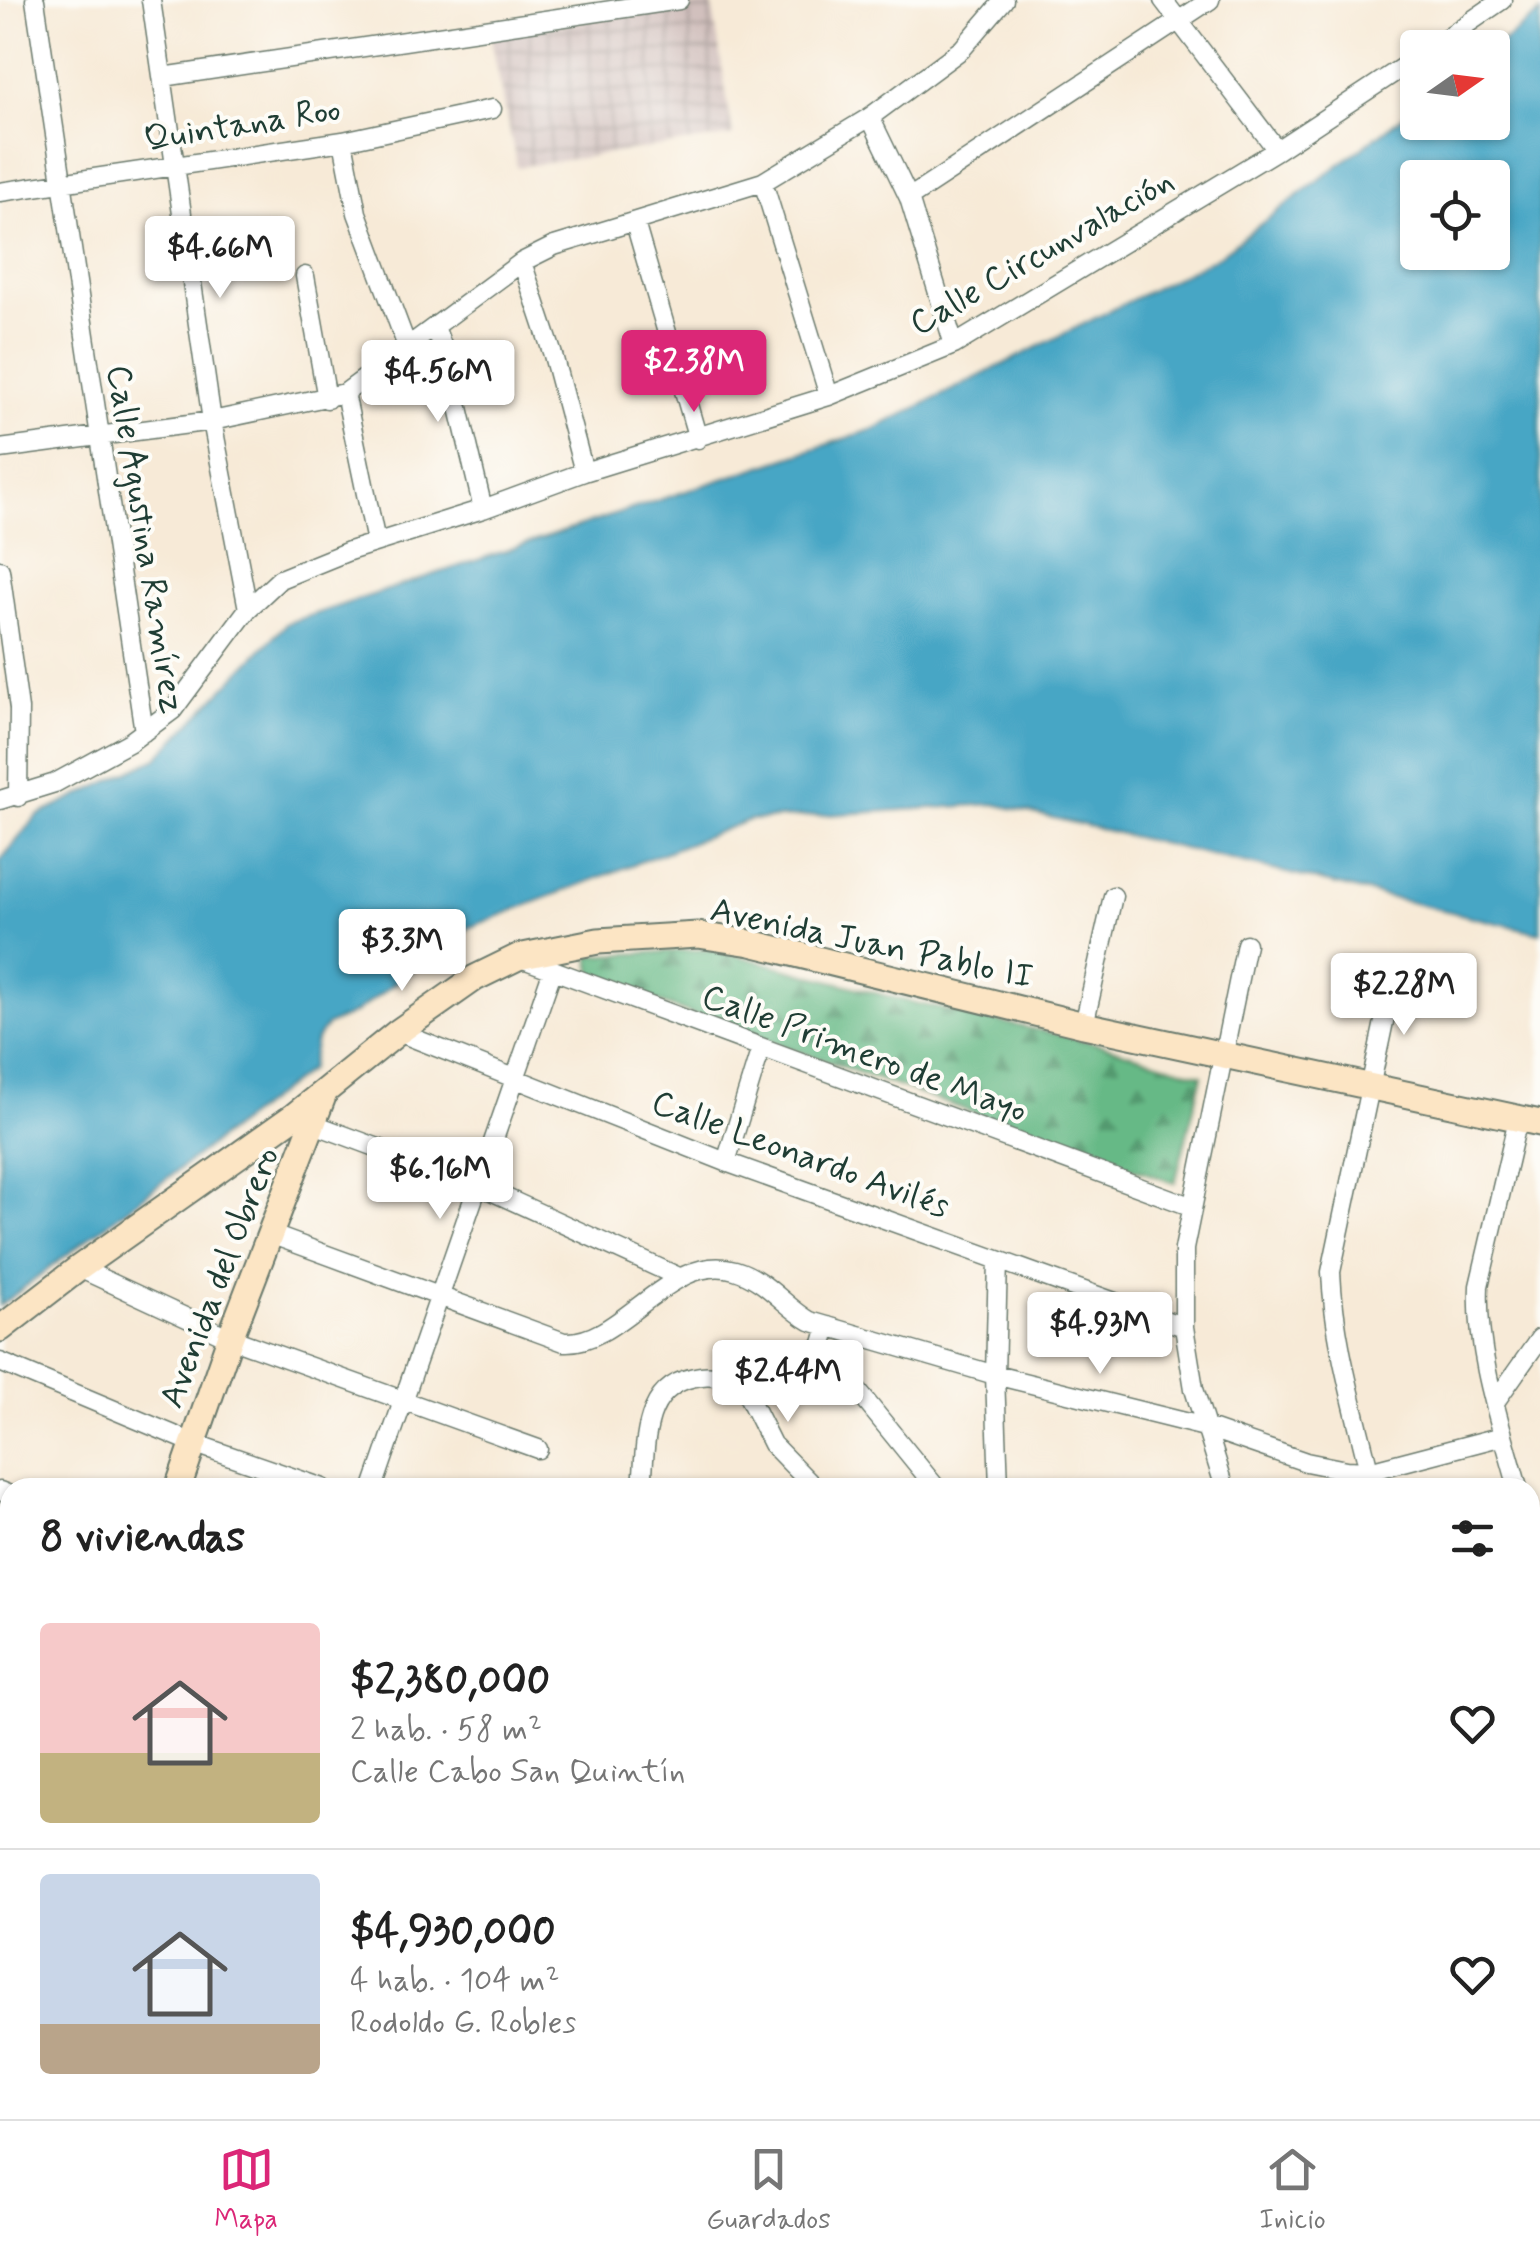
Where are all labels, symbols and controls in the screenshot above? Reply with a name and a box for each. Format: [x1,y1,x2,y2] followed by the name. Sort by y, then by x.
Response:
[1400,30,1510,140] north arrow
[1400,30,1510,270] map controls
[141,87,344,163] street label: Quintana Roo
[902,158,1182,347] street label: Calle Circunvalación
[1400,160,1510,270] button: locate
[139,216,301,301] pin: $4.66M
[167,227,273,269] text: $4.66M
[613,330,775,415] pin: $2.38M
[357,340,519,425] pin: $4.56M
[643,341,745,383] text: $2.38M
[383,351,493,393] text: $4.56M
[95,362,195,717] street label: Calle Agustina Ramírez
[706,887,1037,1001] street label: Avenida Juan Pablo II
[332,909,472,994] pin: $3.3M
[361,920,443,962] text: $3.3M
[1323,953,1485,1038] pin: $2.28M
[1353,964,1455,1006] text: $2.28M
[695,974,1033,1134] street label: Calle Primero de Mayo
[645,1080,955,1230] street label: Calle Leonardo Avilés
[359,1137,521,1222] pin: $6.16M
[149,1141,291,1415] street label: Avenida del Obrero
[389,1148,491,1190] text: $6.16M
[1019,1292,1181,1377] pin: $4.93M
[1049,1303,1151,1345] text: $4.93M
[707,1340,869,1425] pin: $2.44M
[734,1351,842,1393] text: $2.44M
[40,1511,245,1566] text: 8 viviendas
[1445,1511,1500,1566] icon: filters
[350,1654,550,1709] text: $2,380,000
[120,1663,240,1783] icon: home
[1445,1696,1500,1751] icon: heart
[350,1709,542,1751] text: 2 hab. · 58 m²
[350,1751,685,1793] text: Calle Cabo San Quintín
[350,1905,556,1960] text: $4,930,000
[120,1914,240,2034] icon: home
[1445,1947,1500,2002] icon: heart
[350,1960,560,2002] text: 4 hab. · 104 m²
[350,2002,576,2044] text: Rodoldo G. Robles
[214,2142,278,2239] tab: Mapa
[706,2142,831,2239] tab: Guardados
[1259,2142,1326,2239] tab: Inicio

